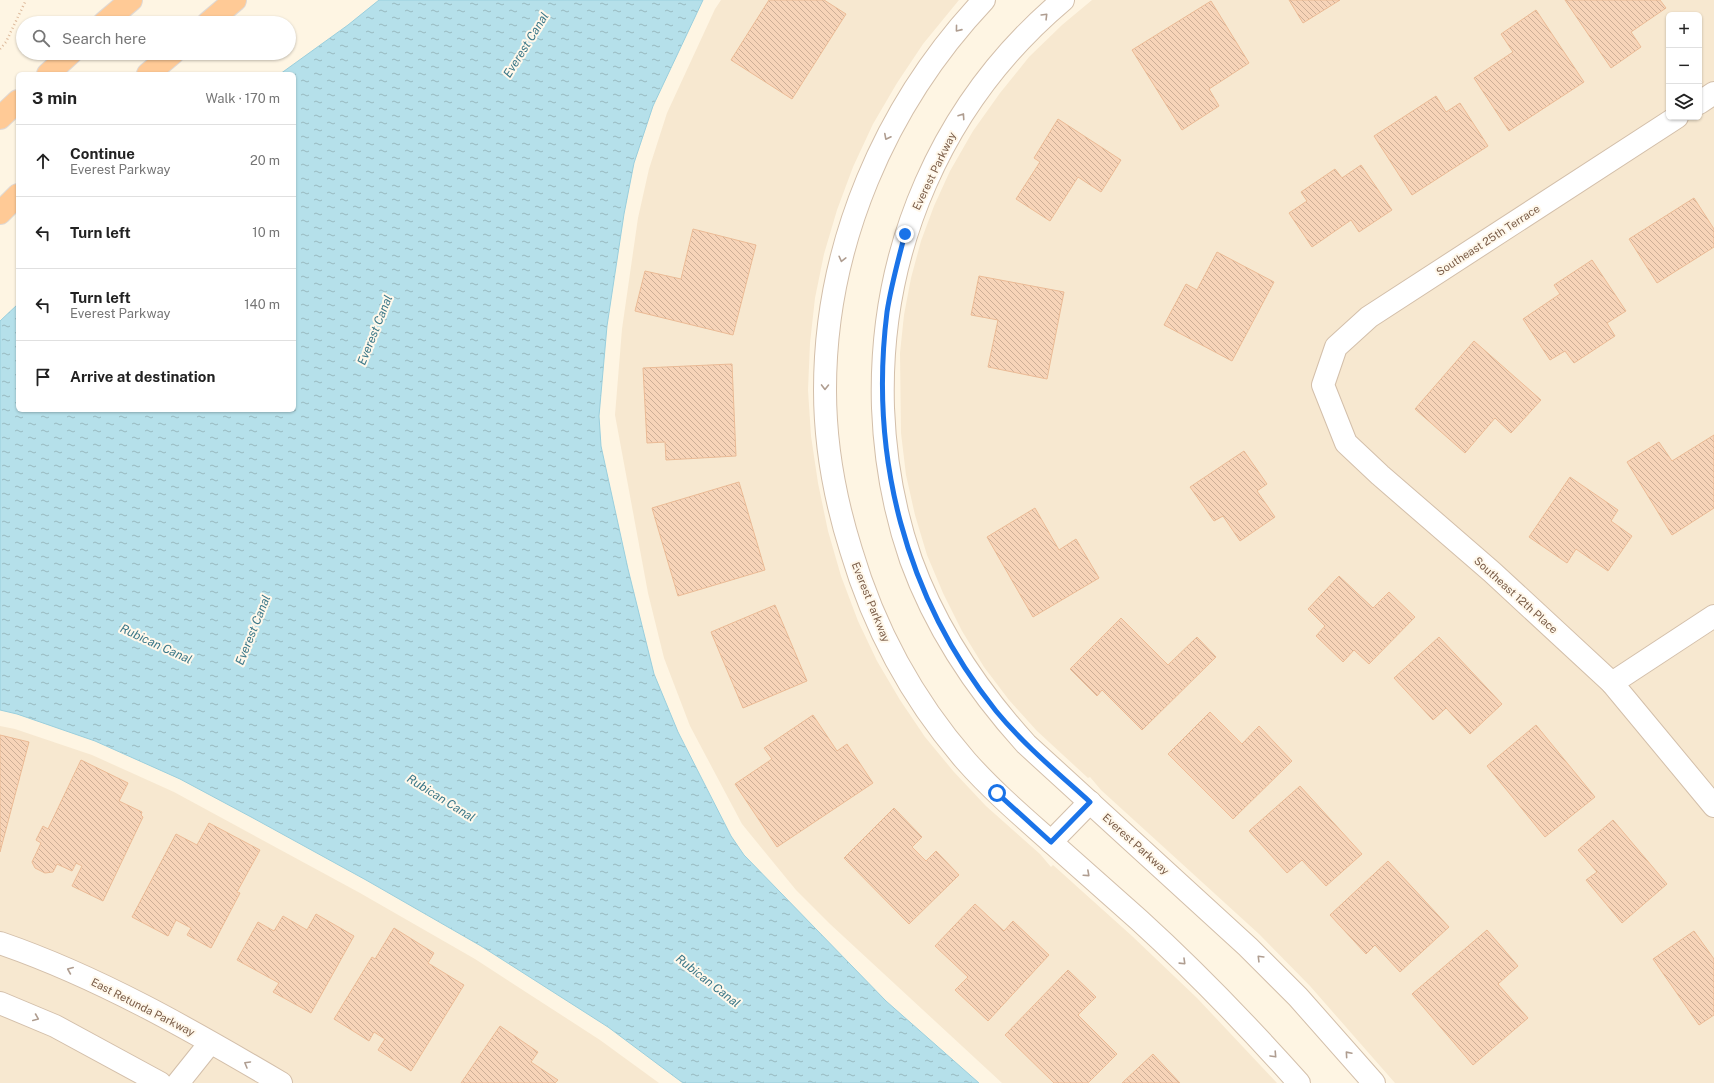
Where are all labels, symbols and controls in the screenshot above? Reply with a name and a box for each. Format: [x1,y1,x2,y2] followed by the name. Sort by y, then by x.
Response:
[500,10,552,80] water label: Everest Canal
[1666,12,1702,120] map controls
[1666,12,1702,48] button: +
[1040,13,1048,21] one-way arrow
[16,16,296,60] search box
[956,24,963,32] one-way arrow
[30,27,52,49] icon: search
[62,30,146,47] text: Search here
[1666,48,1702,84] button: −
[1666,84,1702,120] button: layers
[32,88,77,108] text: 3 min
[205,91,280,106] text: Walk · 170 m
[957,113,965,120] one-way arrow
[910,130,958,212] street label: Everest Parkway
[884,133,892,140] one-way arrow
[70,145,135,162] text: Continue
[32,150,54,172] icon: ahead
[250,153,280,168] text: 20 m
[70,162,170,177] text: Everest Parkway
[1434,202,1542,278] street label: Southeast 25th Terrace
[32,222,54,244] icon: left
[70,224,131,241] text: Turn left
[252,225,280,240] text: 10 m
[896,225,914,243] route end
[838,255,846,262] one-way arrow
[70,289,131,306] text: Turn left
[355,293,395,367] water label: Everest Canal
[32,294,54,316] icon: left
[244,297,280,312] text: 140 m
[70,306,170,321] text: Everest Parkway
[32,366,54,388] icon: arrive
[70,368,215,385] text: Arrive at destination
[821,384,829,390] one-way arrow
[1472,554,1560,636] street label: Southeast 12th Place
[850,560,893,644] street label: Everest Parkway
[233,593,273,667] water label: Everest Canal
[118,621,194,667] water label: Rubican Canal
[404,772,478,824] water label: Rubican Canal
[988,784,1006,802] route start
[1100,811,1172,877] street label: Everest Parkway
[1082,869,1090,877] one-way arrow
[673,952,743,1010] water label: Rubican Canal
[1257,955,1265,963] one-way arrow
[1178,957,1185,964] one-way arrow
[67,967,74,975] one-way arrow
[89,976,197,1038] street label: East Retunda Parkway
[32,1014,39,1022] one-way arrow
[1269,1050,1276,1057] one-way arrow
[1346,1051,1353,1058] one-way arrow
[244,1061,251,1068] one-way arrow

